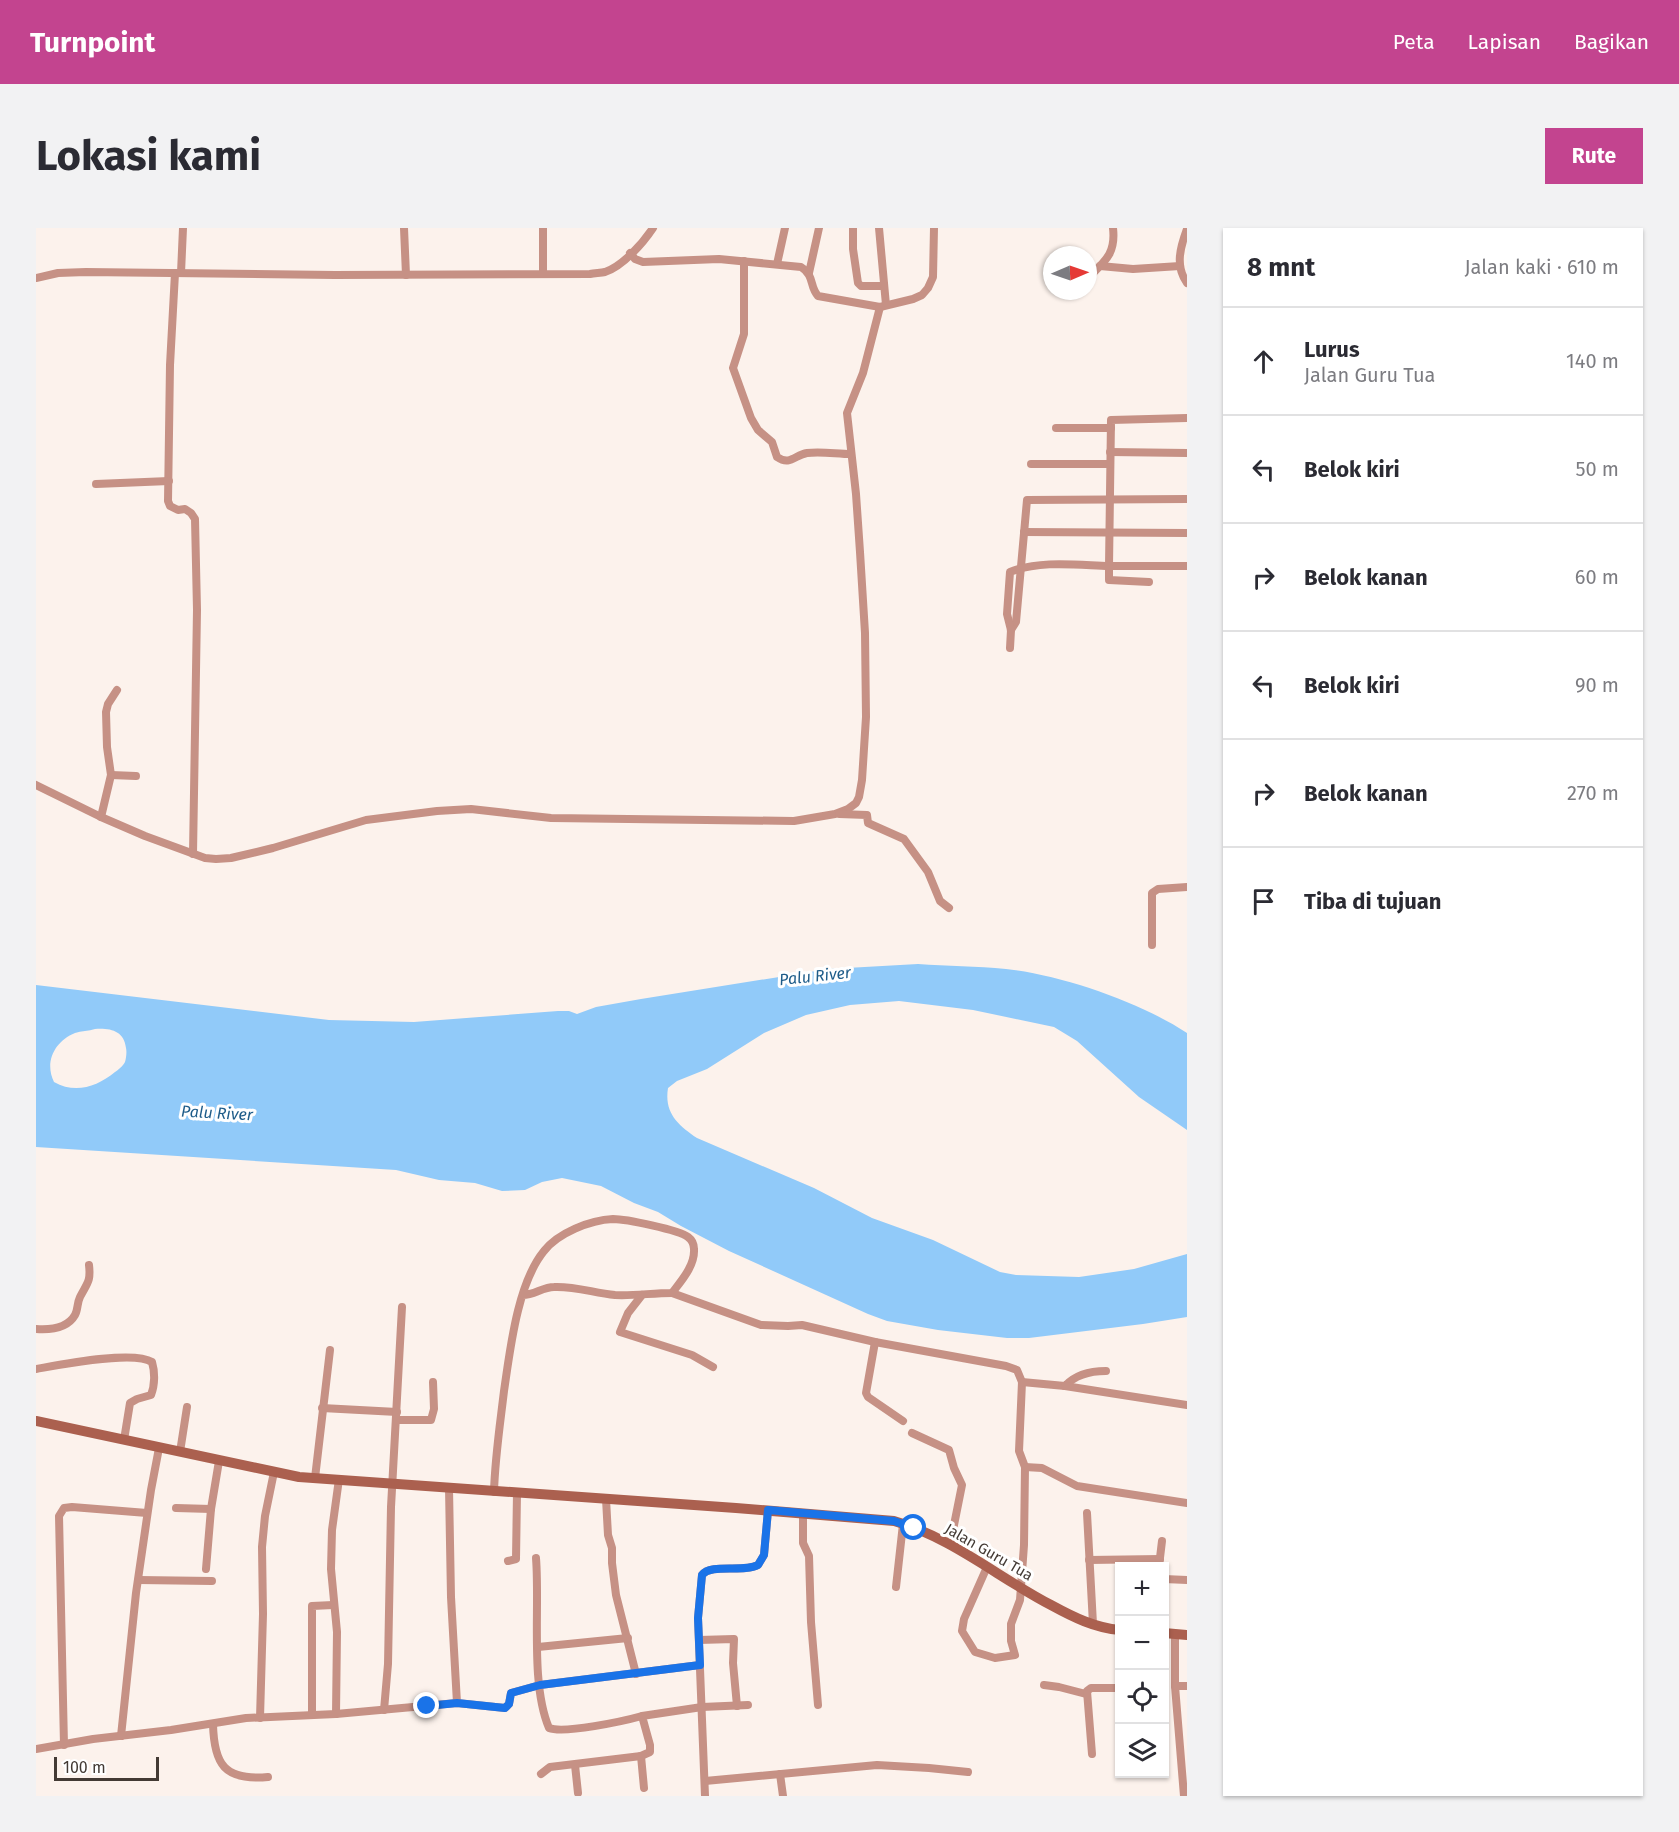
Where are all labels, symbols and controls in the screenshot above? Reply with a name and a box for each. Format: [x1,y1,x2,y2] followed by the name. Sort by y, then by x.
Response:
[30,26,155,59] text: Turnpoint
[1393,29,1435,55] text: Peta
[1468,29,1541,55] text: Lapisan
[1574,29,1649,55] text: Bagikan
[1545,128,1643,184] button: Rute
[36,131,261,181] text: Lokasi kami
[1043,246,1097,300] north arrow
[1247,252,1315,283] text: 8 mnt
[1465,255,1619,279] text: Jalan kaki · 610 m
[1304,336,1360,363] text: Lurus
[1247,345,1280,378] icon: ahead
[1566,349,1619,373] text: 140 m
[1304,363,1435,387] text: Jalan Guru Tua
[1247,453,1280,486] icon: left
[1304,456,1400,483] text: Belok kiri
[1575,457,1619,481] text: 50 m
[1247,561,1280,594] icon: right
[1304,564,1428,591] text: Belok kanan
[1575,565,1619,589] text: 60 m
[1247,669,1280,702] icon: left
[1304,672,1400,699] text: Belok kiri
[1575,673,1619,697] text: 90 m
[1247,777,1280,810] icon: right
[1304,780,1428,807] text: Belok kanan
[1567,781,1619,805] text: 270 m
[1247,885,1280,918] icon: arrive
[1304,888,1441,915] text: Tiba di tujuan
[778,963,853,989] water label: Palu River
[181,1102,254,1124] water label: Palu River
[900,1514,926,1540] route start
[942,1520,1036,1584] street label: Jalan Guru Tua
[1115,1562,1169,1778] map controls
[1115,1562,1169,1616] button: +
[1115,1616,1169,1670] button: −
[1115,1670,1169,1724] button: locate
[413,1692,439,1718] route end
[1115,1724,1169,1778] button: layers
[54,1754,159,1782] scale bar
[63,1758,106,1777] text: 100 m

